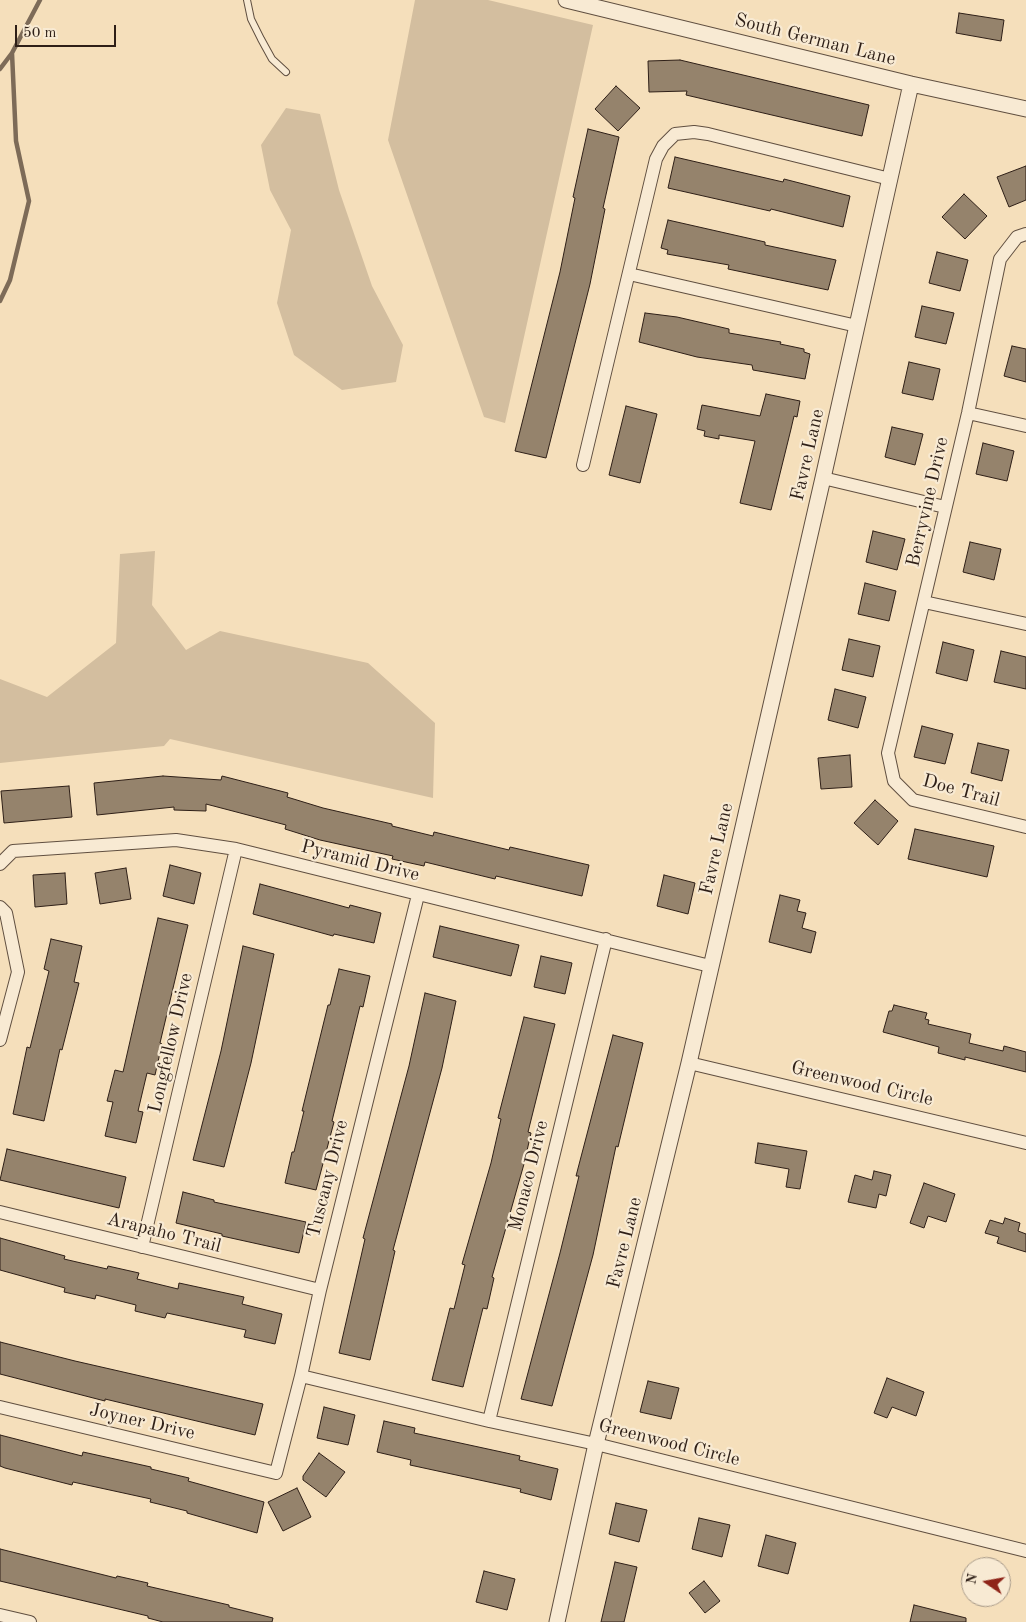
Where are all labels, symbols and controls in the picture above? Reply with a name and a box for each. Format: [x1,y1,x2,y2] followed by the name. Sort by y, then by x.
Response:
[732,9,898,71] street label: South German Lane
[18,15,119,47] scale bar
[23,26,57,41] text: 50 m
[786,407,830,503] street label: Favre Lane
[902,435,954,569] street label: Berryvine Drive
[920,770,1002,812] street label: Doe Trail
[695,801,739,897] street label: Favre Lane
[298,835,422,887] street label: Pyramid Drive
[144,971,198,1115] street label: Longfellow Drive
[789,1057,935,1111] street label: Greenwood Circle
[302,1118,354,1240] street label: Tuscany Drive
[504,1118,554,1234] street label: Monaco Drive
[603,1195,647,1291] street label: Favre Lane
[104,1208,224,1258] street label: Arapaho Trail
[87,1399,197,1445] street label: Joyner Drive
[596,1414,742,1472] street label: Greenwood Circle
[961,1557,1011,1607] north arrow
[964,1572,980,1586] text: N

